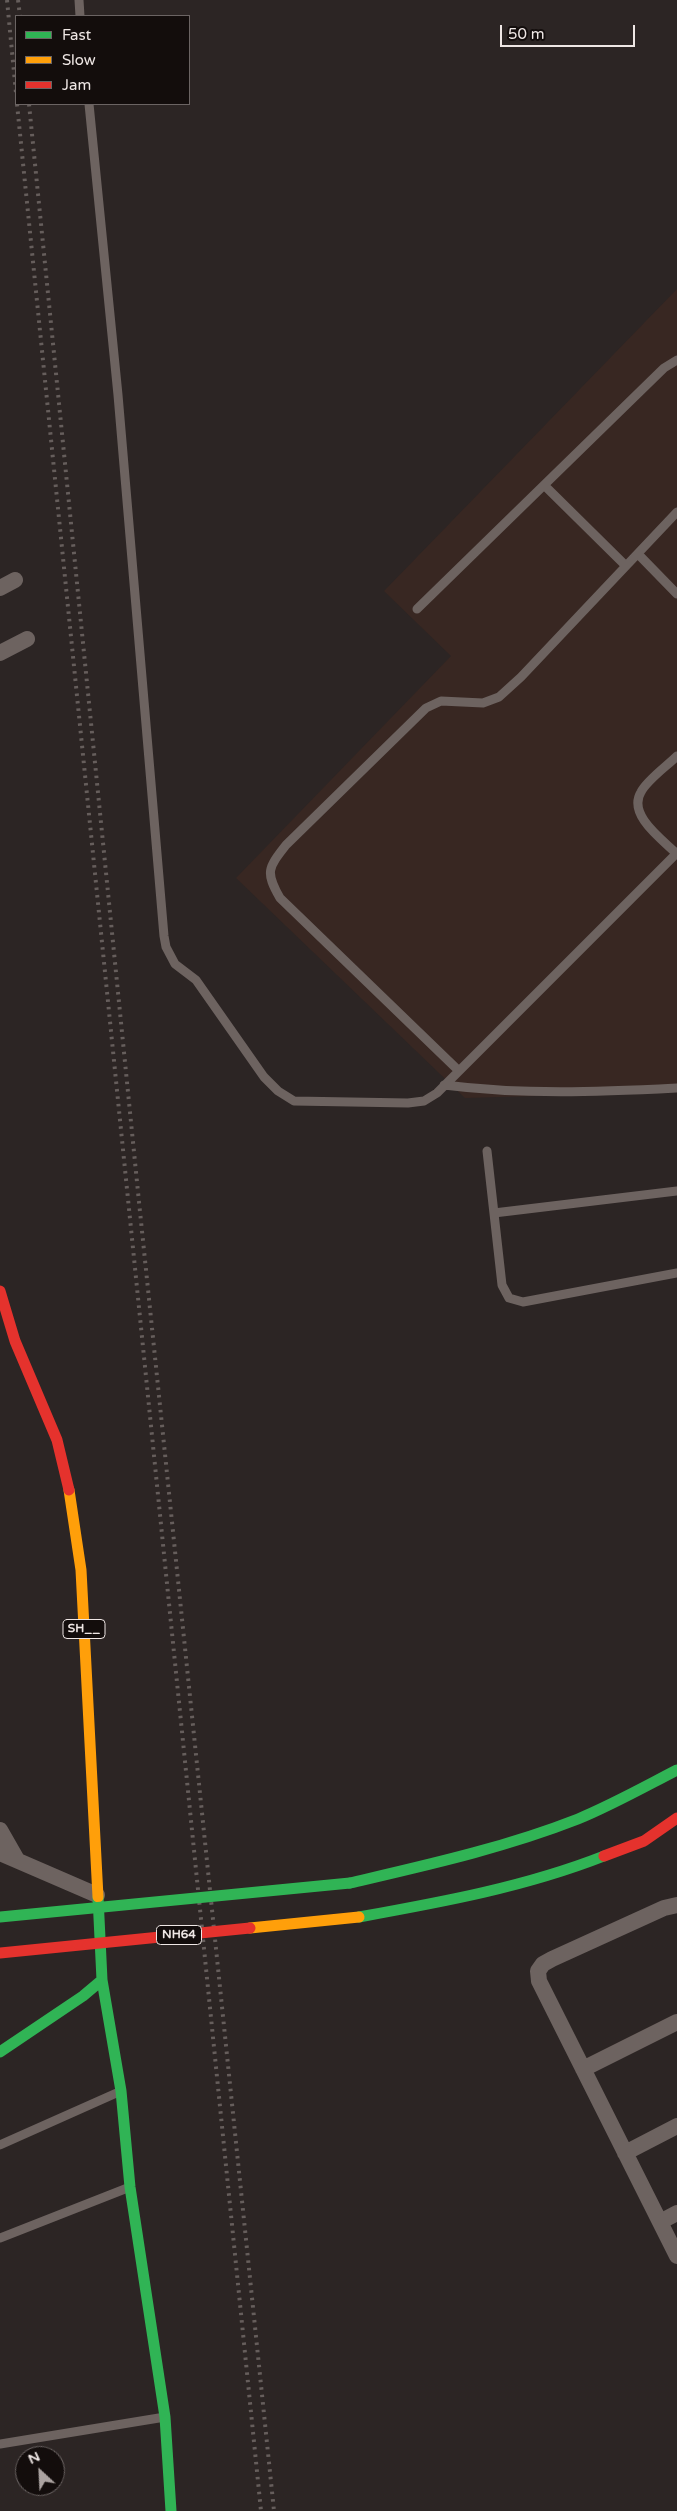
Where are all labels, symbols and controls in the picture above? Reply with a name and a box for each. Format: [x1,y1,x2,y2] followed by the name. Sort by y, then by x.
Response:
[15,15,190,105] legend
[502,15,637,47] scale bar
[508,25,545,43] text: 50 m
[62,26,91,44] text: Fast
[62,51,96,69] text: Slow
[62,76,91,94] text: Jam
[63,1620,105,1638] road number: SH__
[156,1926,202,1944] road number: NH64
[15,2446,65,2496] north arrow
[25,2448,43,2468] text: N

